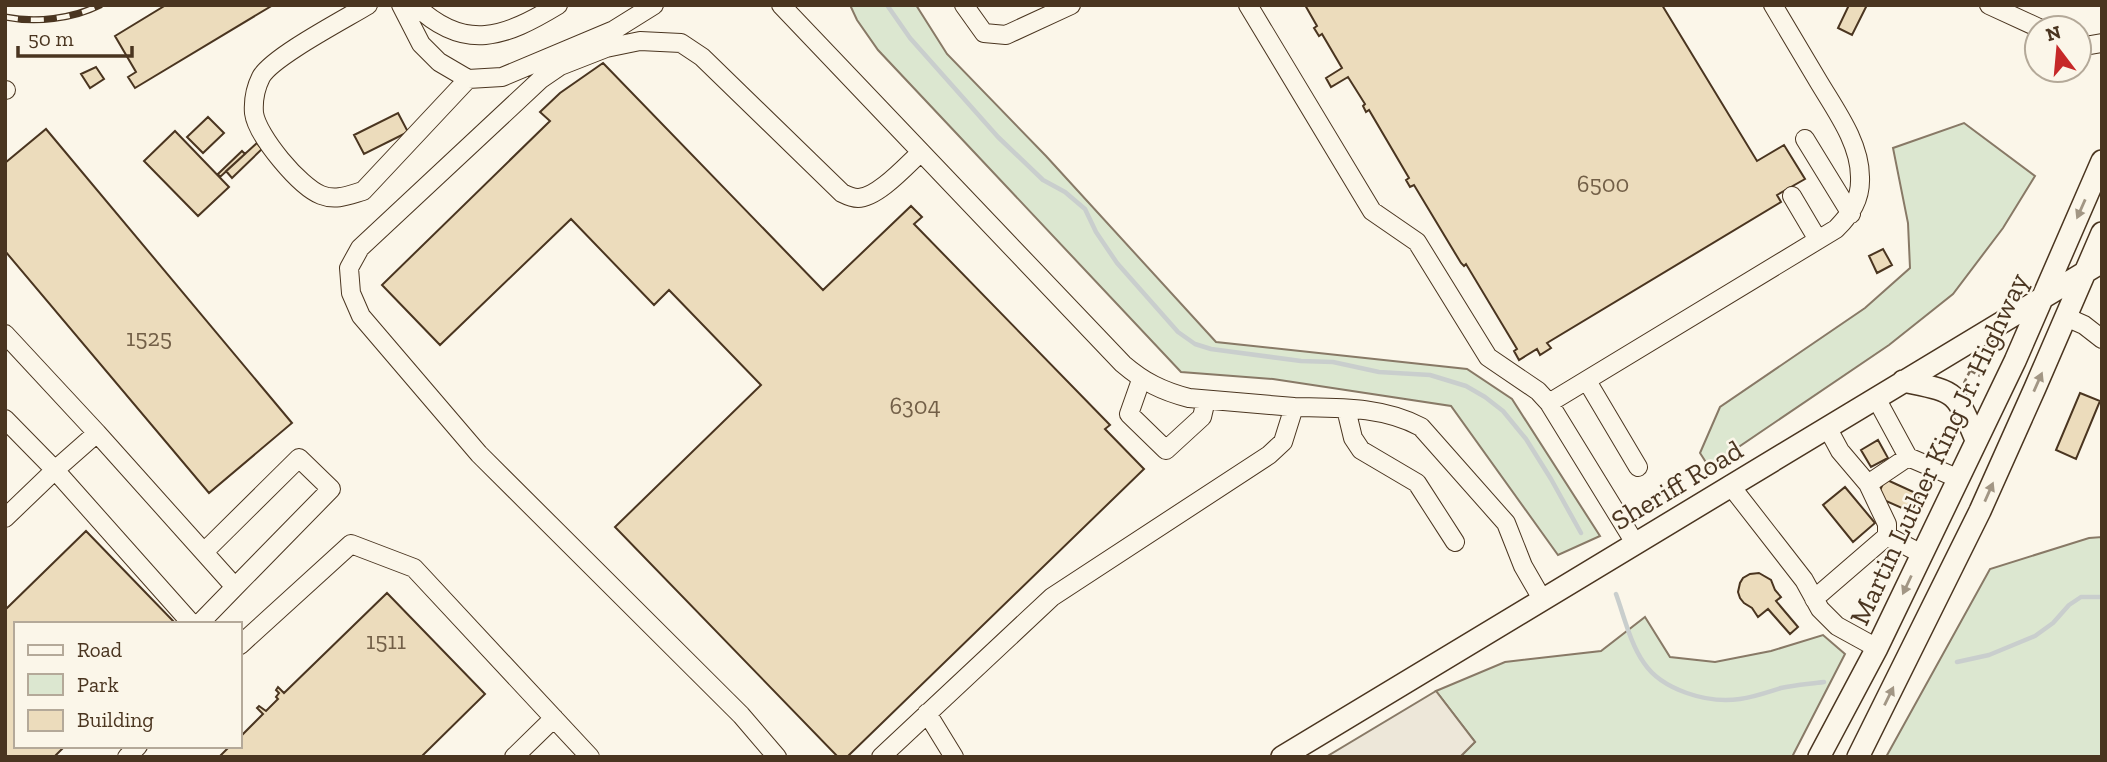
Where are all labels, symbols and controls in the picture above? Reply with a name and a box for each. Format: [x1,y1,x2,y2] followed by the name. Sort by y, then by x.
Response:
[18,14,131,58] scale bar
[2023,14,2093,84] north arrow
[2043,20,2064,46] text: N
[28,26,74,51] text: 50 m
[1577,169,1629,198] house number: 6500
[2075,199,2087,219] one-way arrow
[1843,267,2035,630] street label: Martin Luther King Jr. Highway
[126,323,172,352] house number: 1525
[2033,372,2044,393] one-way arrow
[889,391,941,420] house number: 6304
[1605,433,1749,537] street label: Sheriff Road
[1984,481,1995,502] one-way arrow
[1901,574,1912,595] one-way arrow
[14,622,242,748] legend
[366,626,406,655] house number: 1511
[77,637,123,662] text: Road
[77,672,119,697] text: Park
[1883,686,1894,706] one-way arrow
[77,707,154,732] text: Building

